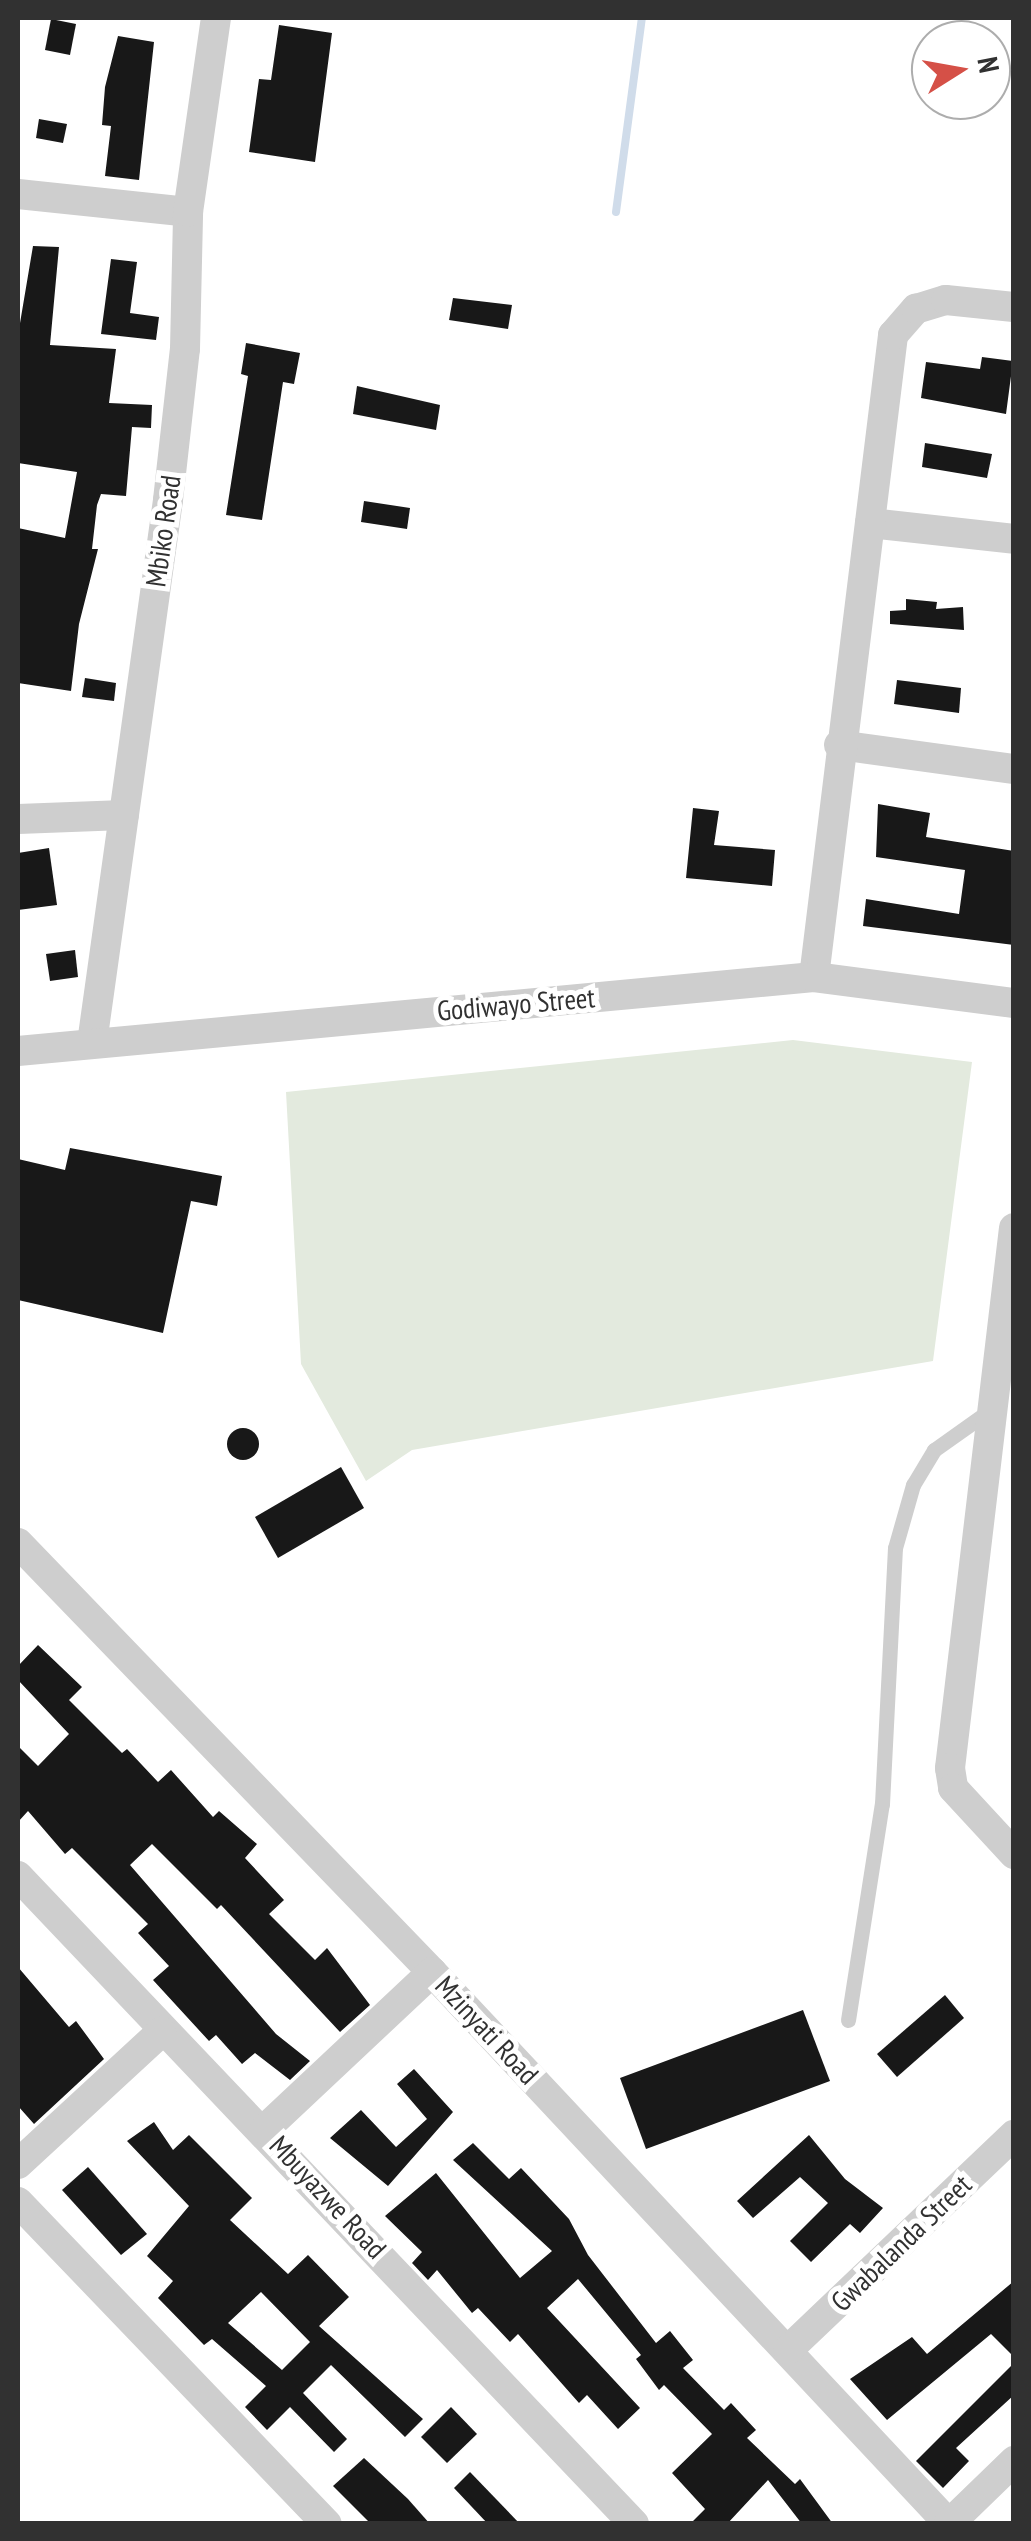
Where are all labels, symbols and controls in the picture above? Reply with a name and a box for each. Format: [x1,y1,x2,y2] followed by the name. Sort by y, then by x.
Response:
[911,20,1011,120] north arrow
[969,54,1009,76] text: N
[139,473,187,589] street label: Mbiko Road
[436,980,596,1028] street label: Godiwayo Street
[429,1969,545,2091] street label: Mzinyati Road
[263,2129,393,2265] street label: Mbuyazwe Road
[824,2168,978,2318] street label: Gwabalanda Street

